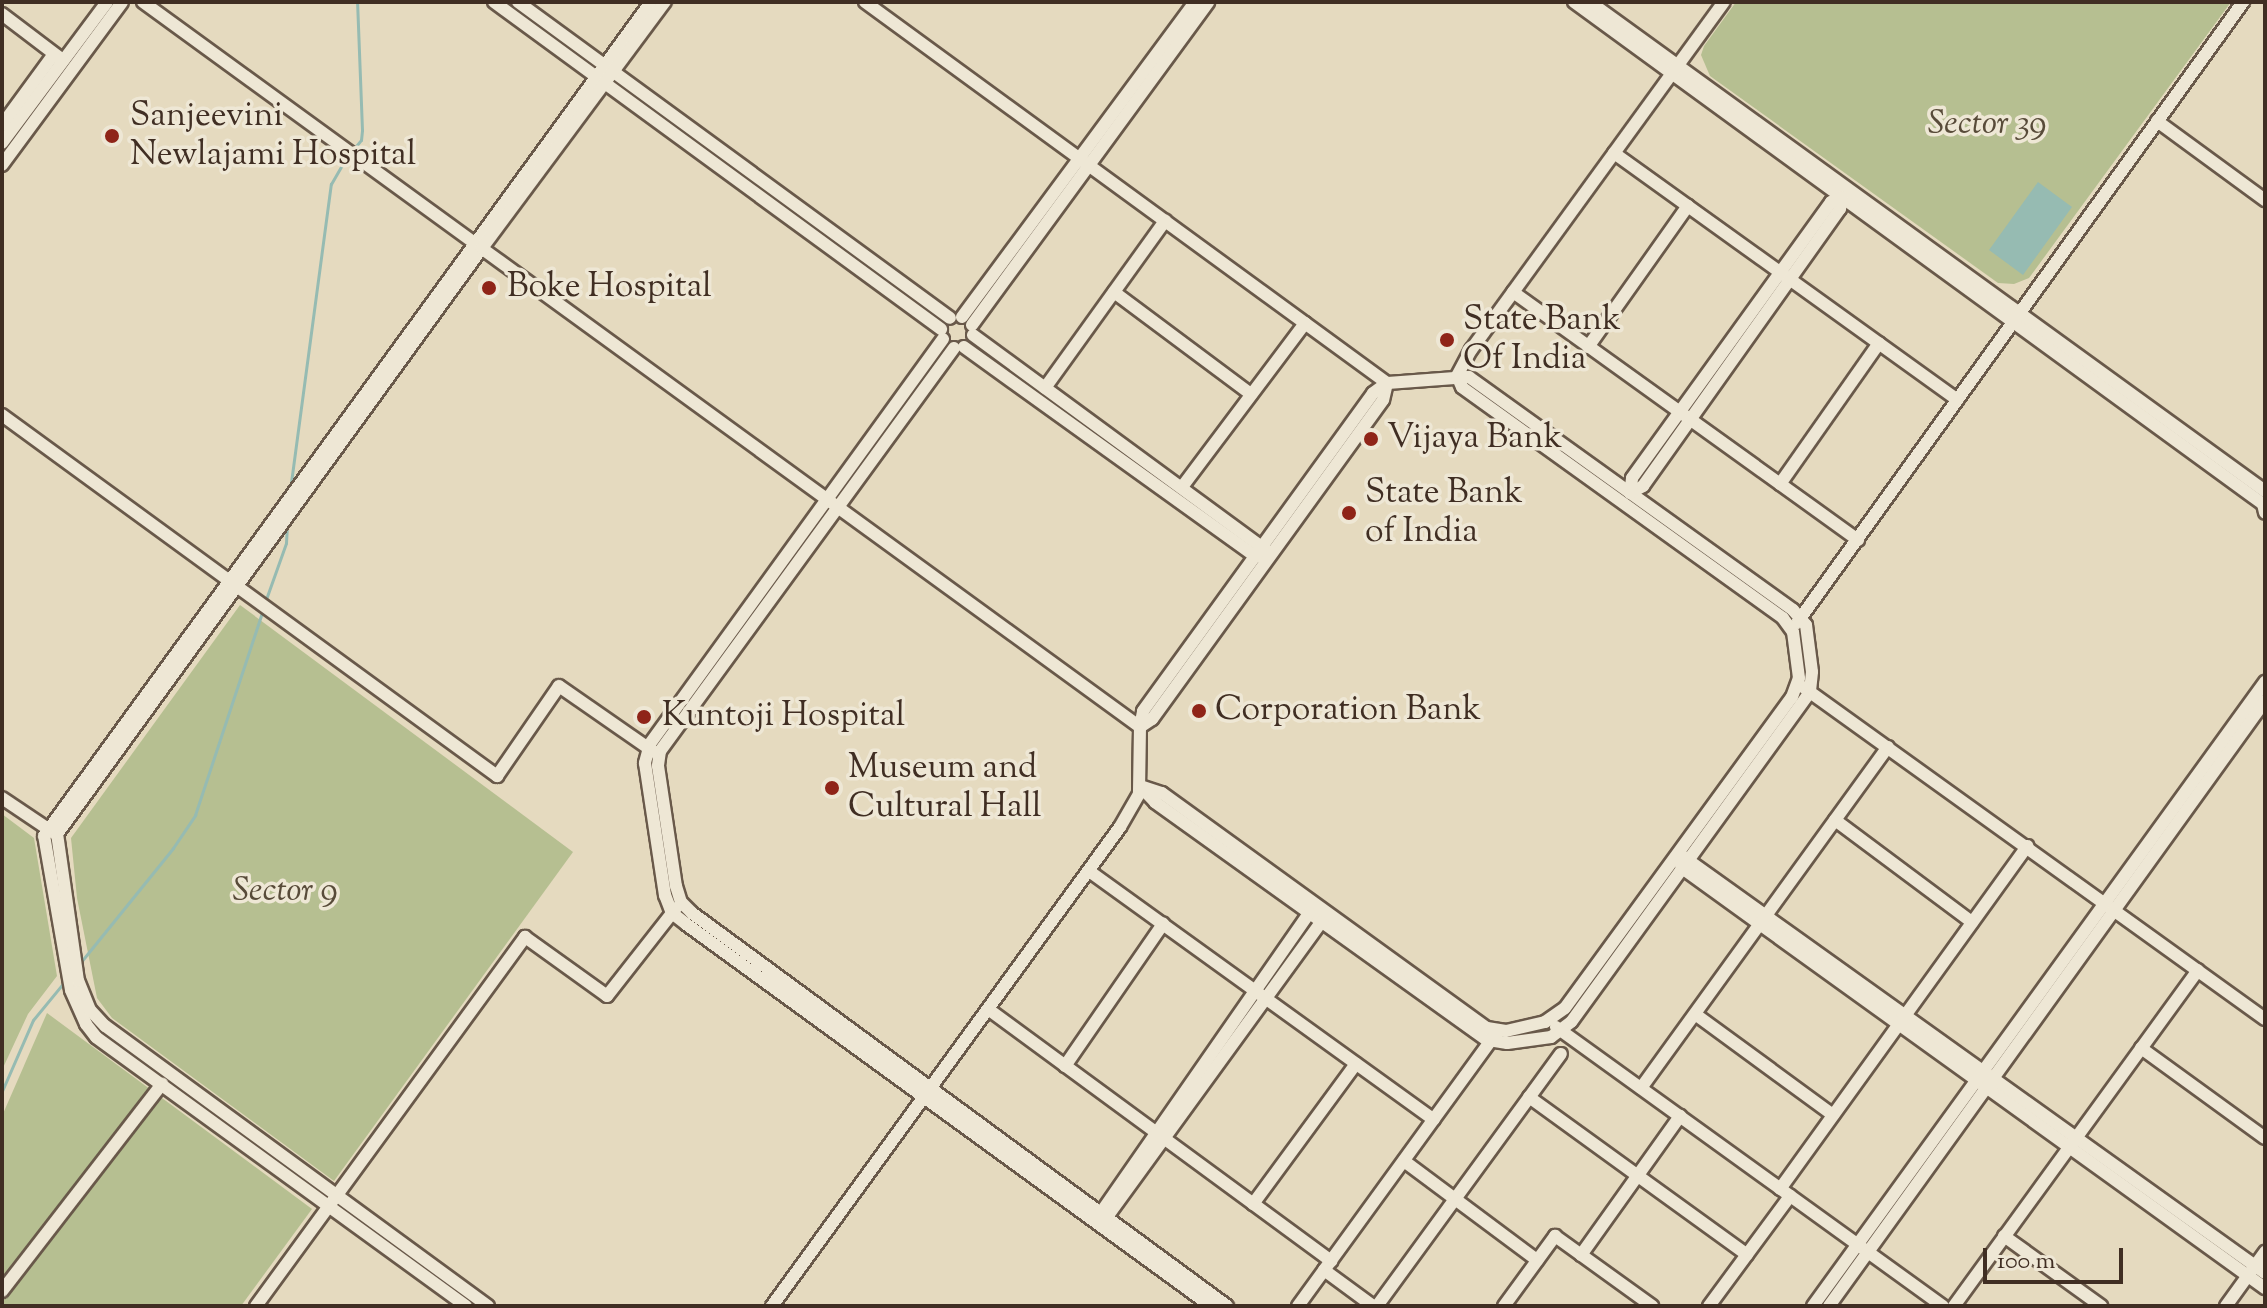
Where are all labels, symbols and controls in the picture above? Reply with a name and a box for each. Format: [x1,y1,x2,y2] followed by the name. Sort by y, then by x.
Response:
[130,96,416,176] place label: Sanjeevini Newlajami Hospital
[1928,105,2046,145] park label: Sector 39
[101,125,123,147] marker: Sanjeevini Newlajami Hospital
[507,268,712,308] place label: Boke Hospital
[478,277,500,299] marker: Boke Hospital
[1463,300,1621,380] place label: State Bank Of India
[1438,331,1456,349] marker: State Bank Of India
[1387,419,1562,459] place label: Vijaya Bank
[1362,430,1380,448] marker: Vijaya Bank
[1365,473,1523,552] place label: State Bank of India
[1340,504,1358,522] marker: State Bank of India
[1215,691,1481,731] place label: Corporation Bank
[662,697,905,737] place label: Kuntoji Hospital
[1190,702,1208,720] marker: Corporation Bank
[633,706,655,728] marker: Kuntoji Hospital
[848,748,1042,828] place label: Museum and Cultural Hall
[823,779,841,797] marker: Museum and Cultural Hall
[232,872,338,912] park label: Sector 9
[1987,1232,2127,1282] scale bar
[1997,1245,2055,1279] text: 100 m

